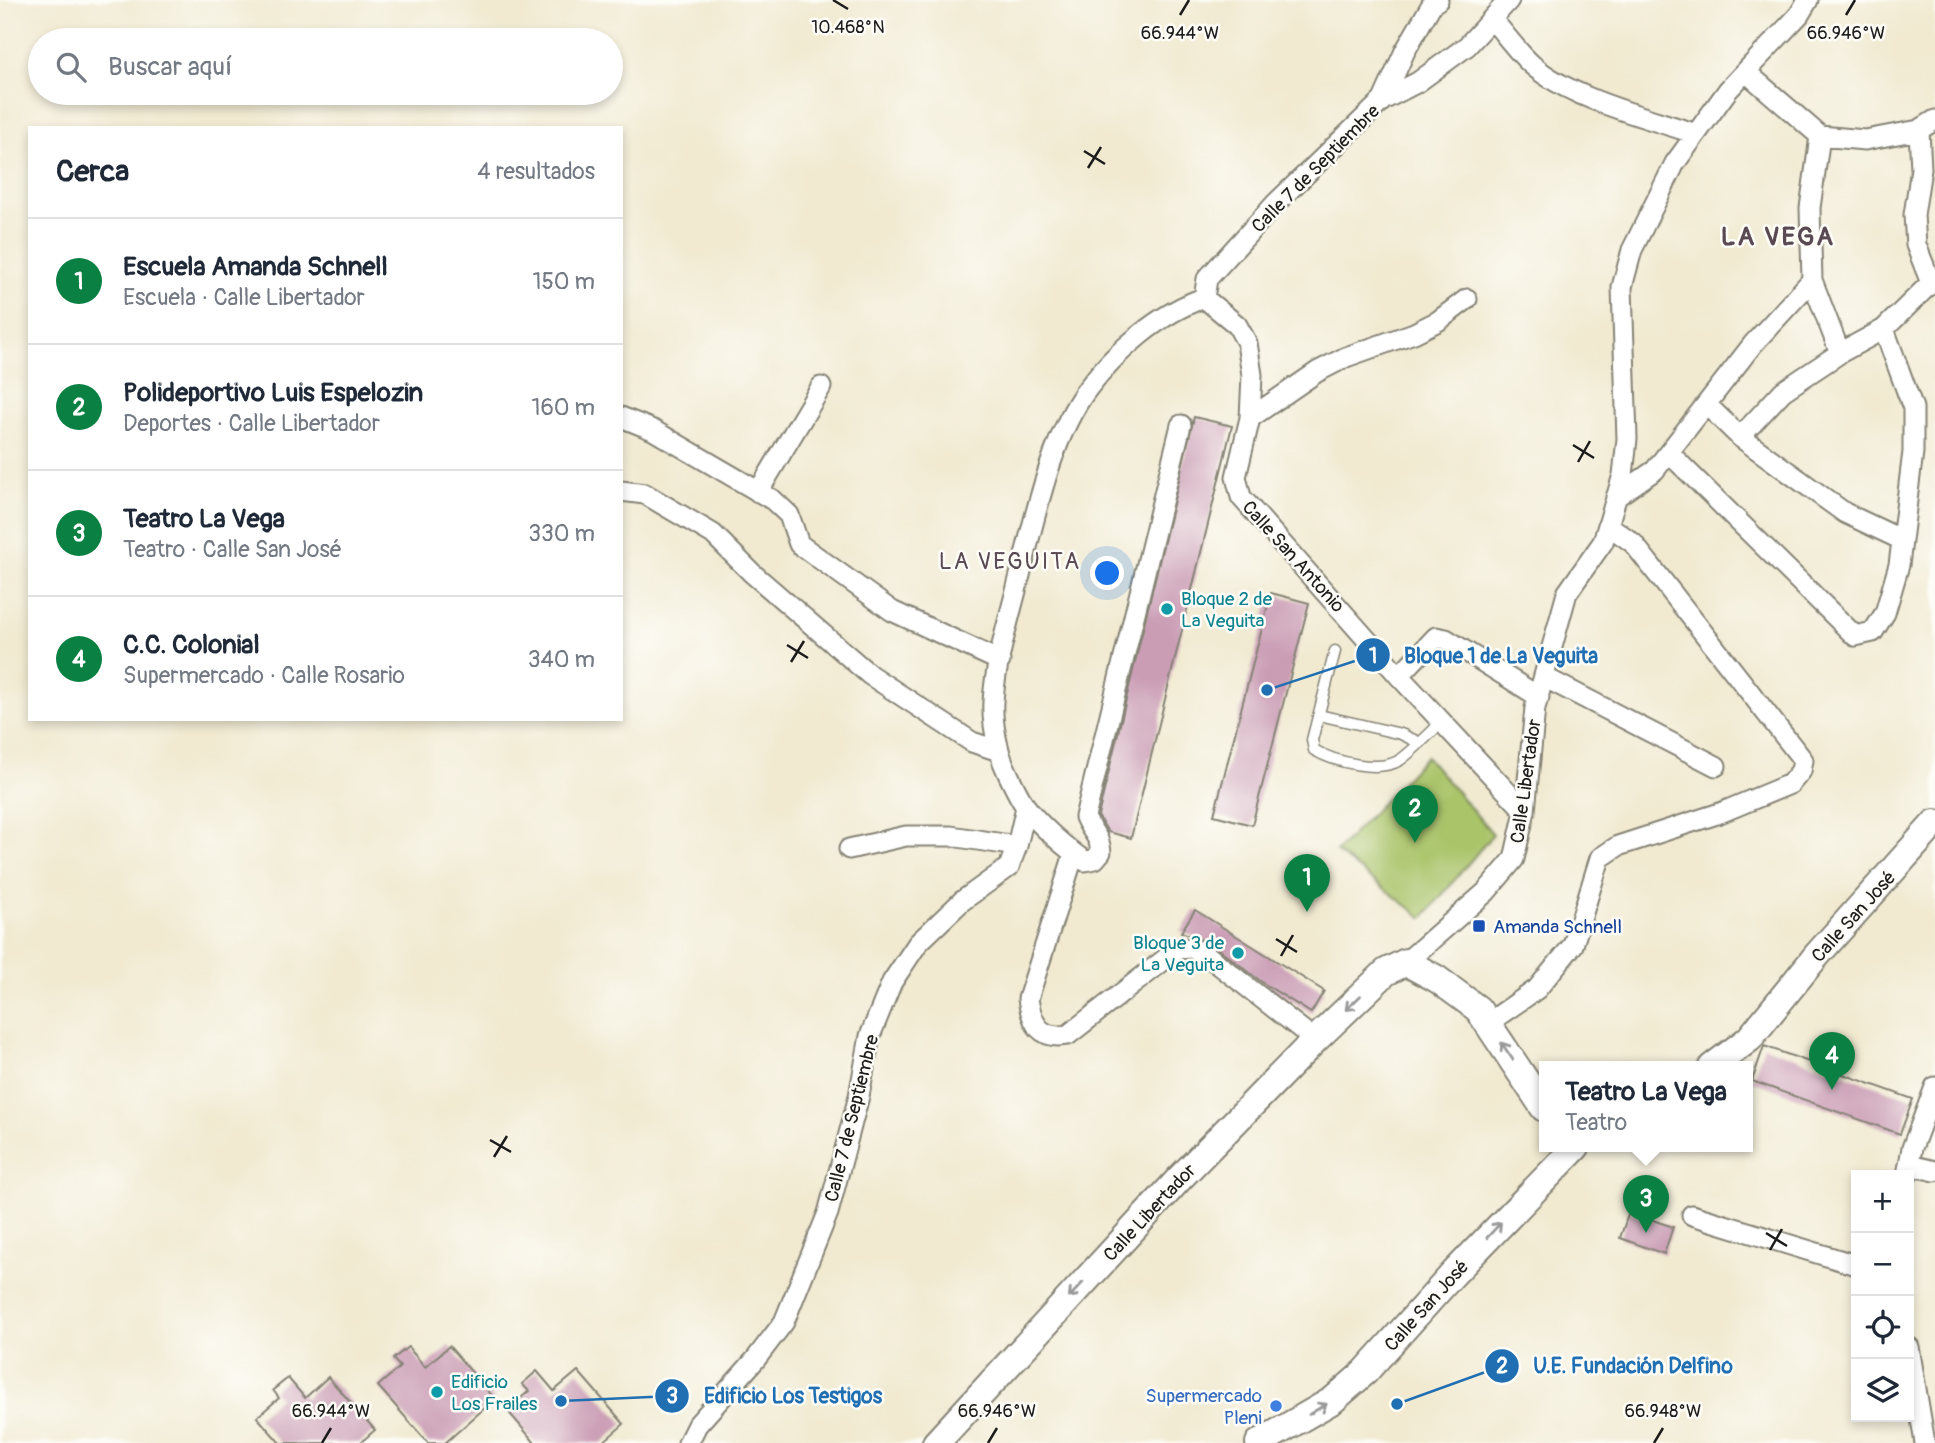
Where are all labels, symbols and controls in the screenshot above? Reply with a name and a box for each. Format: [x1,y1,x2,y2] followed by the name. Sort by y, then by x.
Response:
[811,16,885,39] text: 10.468°N
[1141,22,1219,45] text: 66.944°W
[1807,22,1885,45] text: 66.946°W
[28,28,623,105] search box
[52,48,90,86] icon: search
[108,51,232,83] text: Buscar aquí
[1246,99,1385,238] street label: Calle 7 de Septiembre
[56,153,129,190] text: Cerca
[477,157,595,186] text: 4 resultados
[1721,221,1835,253] district label: LA VEGA
[123,251,388,283] text: Escuela Amanda Schnell
[75,267,84,296] text: 1
[532,267,595,296] text: 150 m
[123,283,365,312] text: Escuela · Calle Libertador
[123,377,423,409] text: Polideportivo Luis Espelozin
[73,393,85,422] text: 2
[531,393,595,422] text: 160 m
[123,409,380,438] text: Deportes · Calle Libertador
[1237,496,1350,618] street label: Calle San Antonio
[123,503,285,535] text: Teatro La Vega
[73,519,85,548] text: 3
[528,519,595,548] text: 330 m
[123,535,342,564] text: Teatro · Calle San José
[939,547,1081,576] district label: LA VEGUITA
[1090,556,1124,590] your location
[1181,587,1273,633] place label: Bloque 2 de La Veguita
[1159,601,1175,617] marker: Bloque 2 de La Veguita
[123,629,260,661] text: C.C. Colonial
[1355,634,1612,676] callout: Bloque 1 de La Veguita
[1369,643,1377,670] text: 1
[1404,643,1598,670] text: Bloque 1 de La Veguita
[72,645,86,674] text: 4
[528,645,595,674] text: 340 m
[123,661,405,690] text: Supermercado · Calle Rosario
[1505,717,1547,845] street label: Calle Libertador
[1392,785,1438,843] pin: 2
[1284,854,1330,912] pin: 1
[1806,866,1901,968] street label: Calle San José
[1493,915,1622,939] place label: Amanda Schnell
[1471,918,1487,934] marker: Amanda Schnell
[1133,931,1225,977] place label: Bloque 3 de La Veguita
[1230,945,1246,961] marker: Bloque 3 de La Veguita
[1345,995,1362,1012] one-way arrow
[820,1031,885,1205] street label: Calle 7 de Septiembre
[1809,1032,1855,1090] pin: 4
[1499,1042,1514,1061] one-way arrow
[1539,1061,1753,1152] popup
[1565,1076,1727,1108] text: Teatro La Vega
[1565,1108,1627,1137] text: Teatro
[1098,1159,1201,1267] street label: Calle Libertador
[1851,1170,1914,1422] map controls
[1851,1170,1914,1233] button: +
[1623,1175,1669,1233] pin: 3
[1486,1222,1503,1239] one-way arrow
[1851,1233,1914,1296] button: −
[1379,1255,1474,1357] street label: Calle San José
[1068,1281,1084,1299] one-way arrow
[1851,1296,1914,1359] button: locate
[1485,1345,1747,1387] callout: U.E. Fundación Delfino
[1496,1353,1508,1380] text: 2
[1533,1353,1733,1380] text: U.E. Fundación Delfino
[1851,1359,1914,1422] button: layers
[451,1370,538,1416] place label: Edificio Los Frailes
[655,1375,896,1417] callout: Edificio Los Testigos
[666,1383,678,1410] text: 3
[704,1383,883,1410] text: Edificio Los Testigos
[429,1384,445,1400] marker: Edificio Los Frailes
[1146,1384,1262,1430] place label: Supermercado Pleni
[1268,1398,1284,1414] marker: Supermercado Pleni
[292,1400,370,1423] text: 66.944°W
[958,1400,1036,1423] text: 66.946°W
[1625,1400,1701,1423] text: 66.948°W
[1308,1402,1328,1416] one-way arrow

